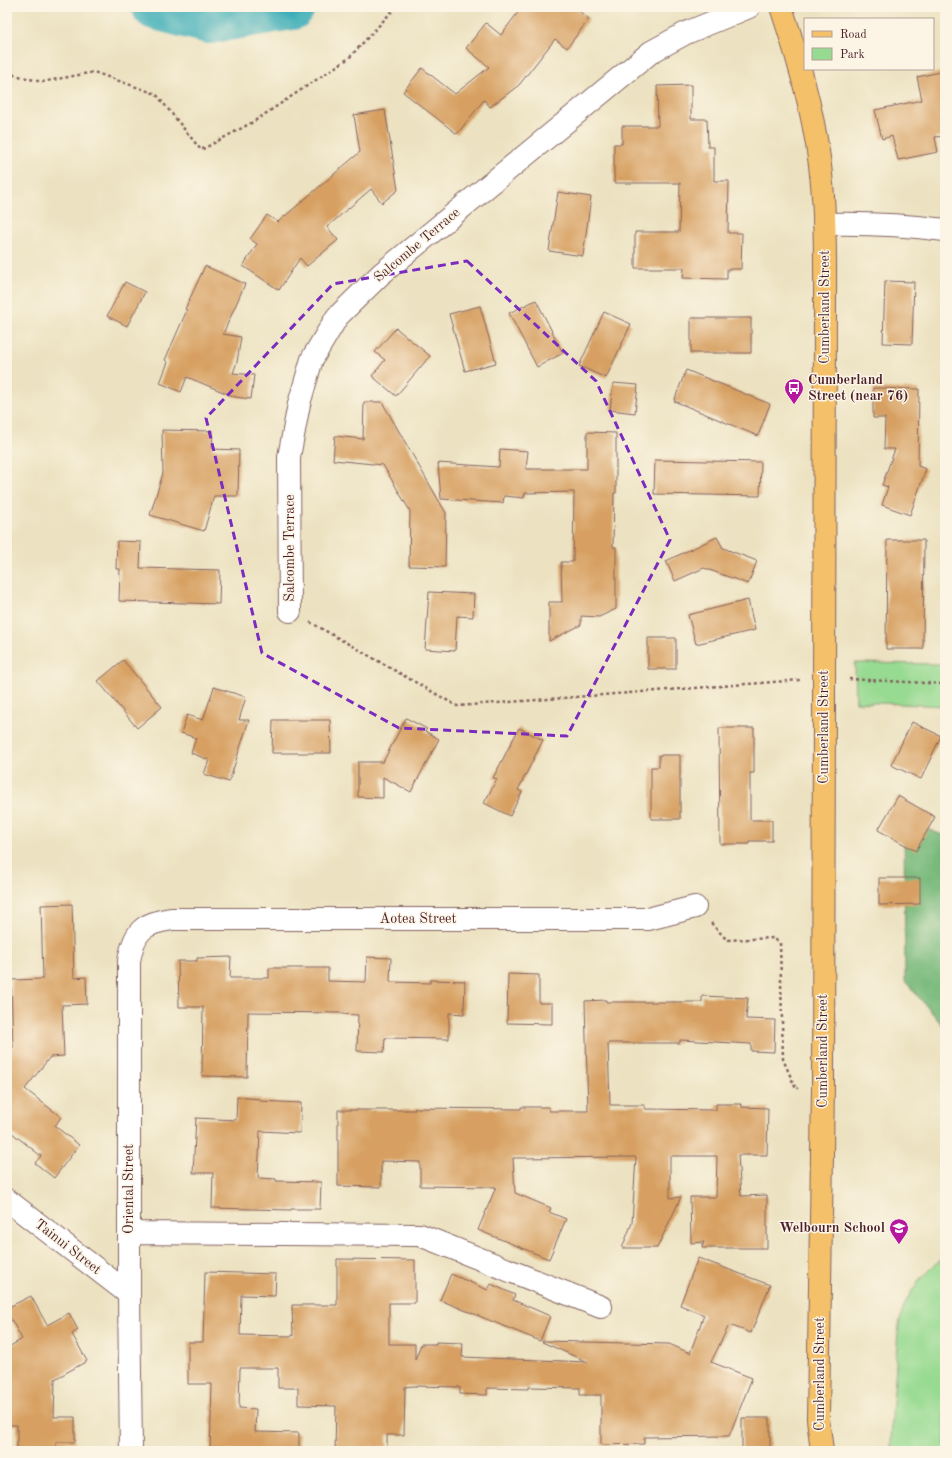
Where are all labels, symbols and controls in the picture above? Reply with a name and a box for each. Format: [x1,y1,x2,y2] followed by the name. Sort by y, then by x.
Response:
[804,18,934,70] legend
[840,29,867,41] text: Road
[840,49,865,61] text: Park
[371,205,463,285] street label: Salcombe Terrace
[818,250,832,364] street label: Cumberland Street
[808,373,908,403] place label: Cumberland Street (near 76)
[783,377,805,405] bus stop icon: Cumberland Street (near 76)
[283,494,297,602] street label: Salcombe Terrace
[817,670,831,784] street label: Cumberland Street
[380,912,457,926] street label: Aotea Street
[816,994,830,1108] street label: Cumberland Street
[122,1144,136,1234] street label: Oriental Street
[32,1217,104,1277] street label: Tainui Street
[888,1217,910,1245] school or university icon: Welbourn School
[779,1221,885,1235] place label: Welbourn School
[813,1317,827,1431] street label: Cumberland Street

